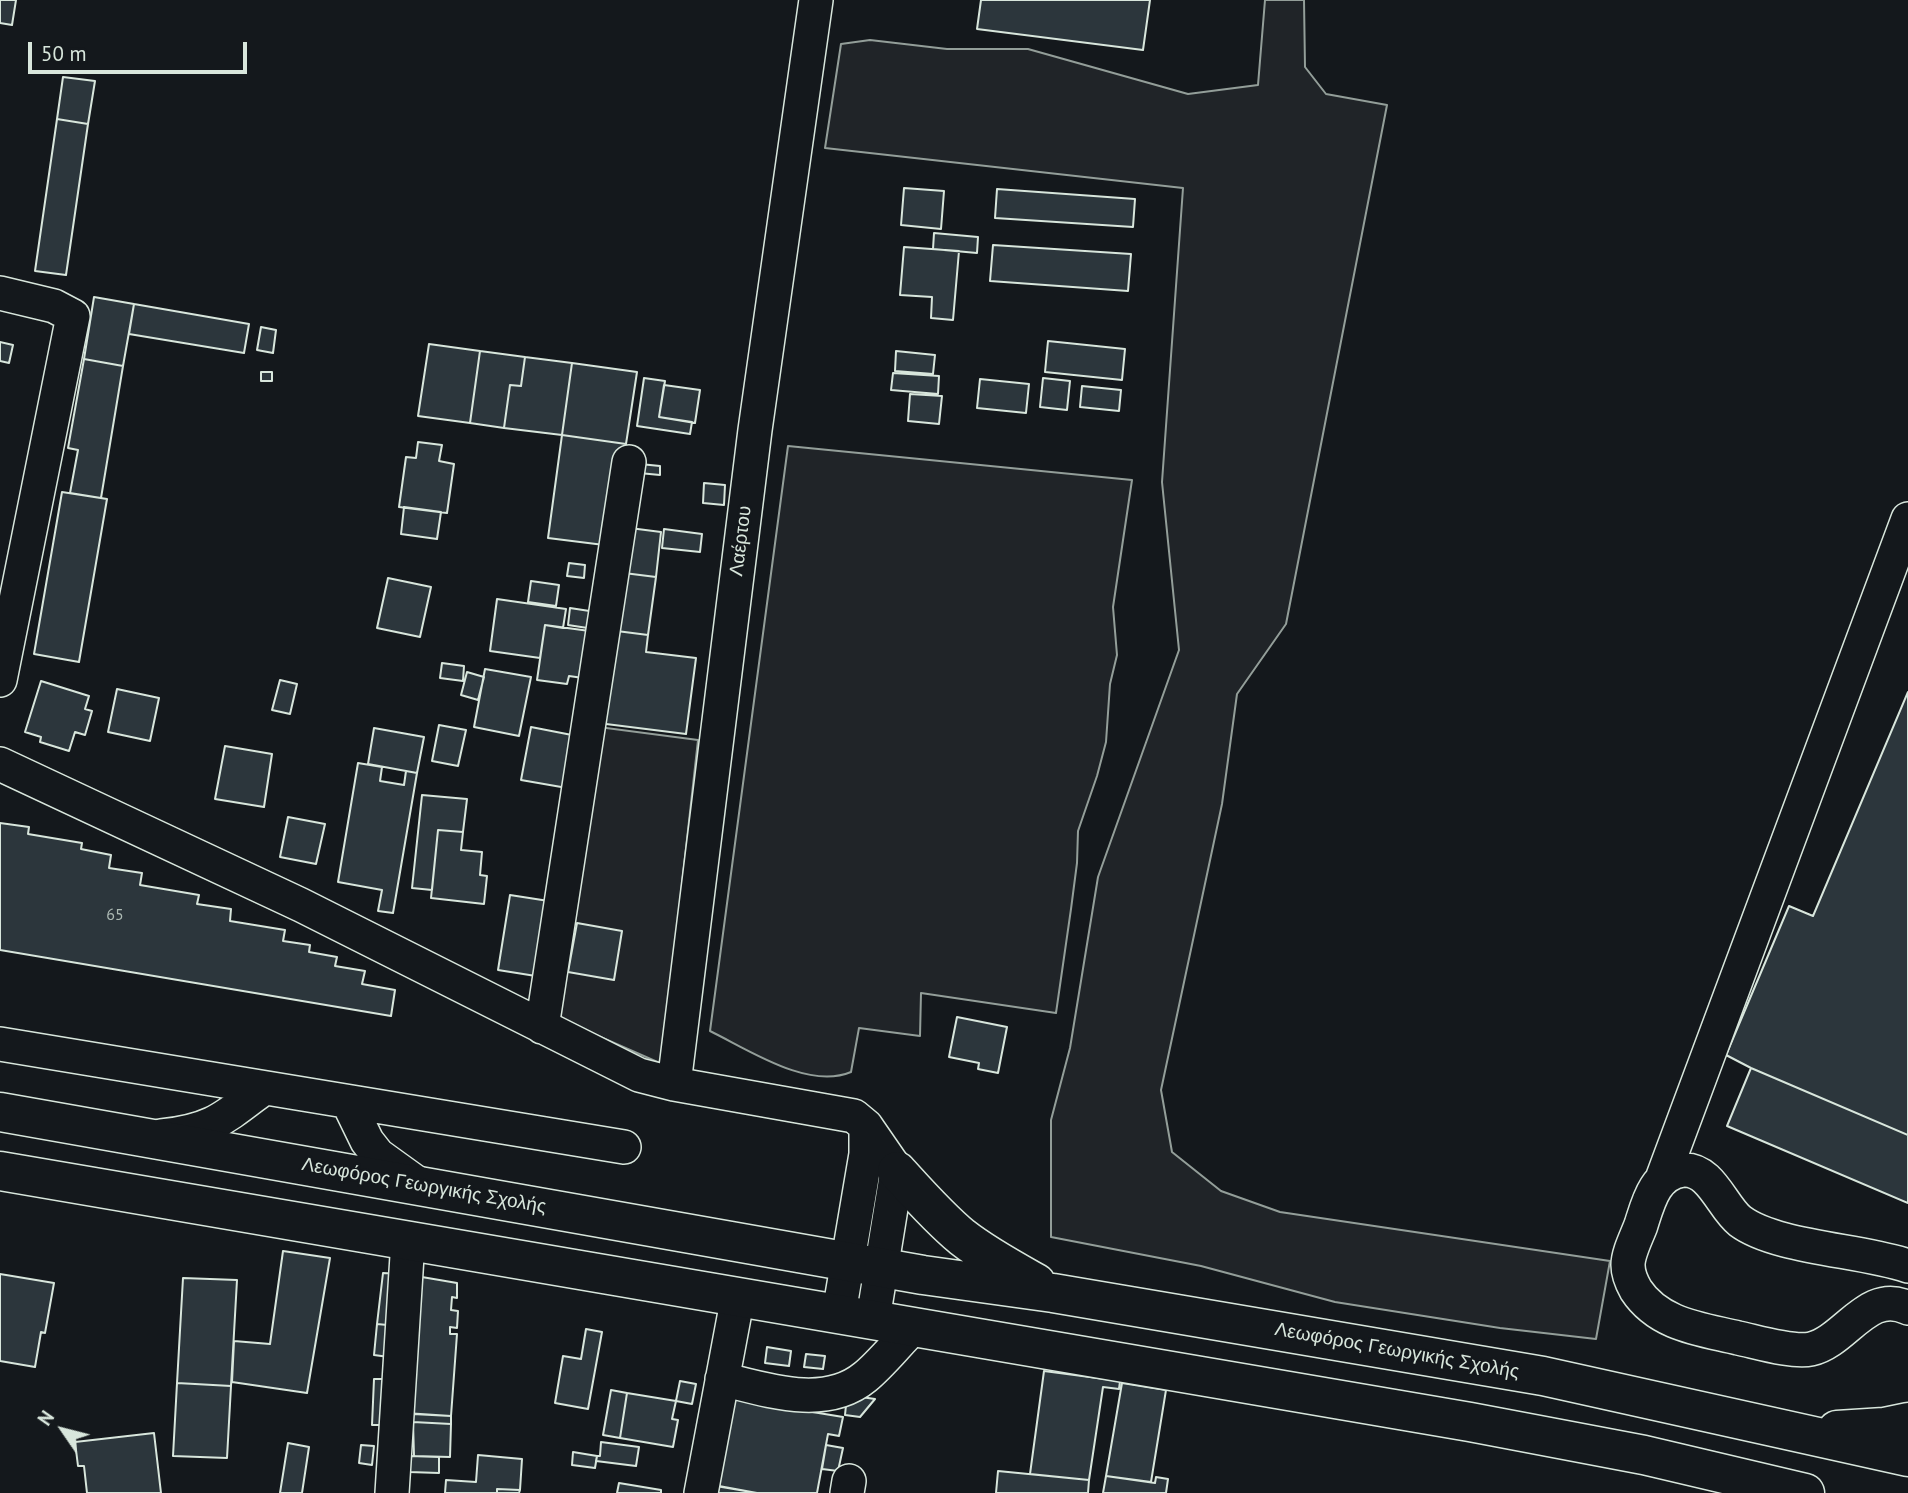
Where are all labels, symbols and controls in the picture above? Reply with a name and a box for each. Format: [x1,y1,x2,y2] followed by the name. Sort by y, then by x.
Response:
[32,28,250,72] scale bar
[41,40,87,67] text: 50 m
[725,504,757,578] street label: Λαέρτου
[106,905,124,925] house number: 65
[300,1153,548,1219] street label: Λεωφόρος Γεωργικής Σχολής
[1273,1318,1521,1384] street label: Λεωφόρος Γεωργικής Σχολής
[28,1395,98,1465] north arrow
[32,1406,59,1430] text: N

